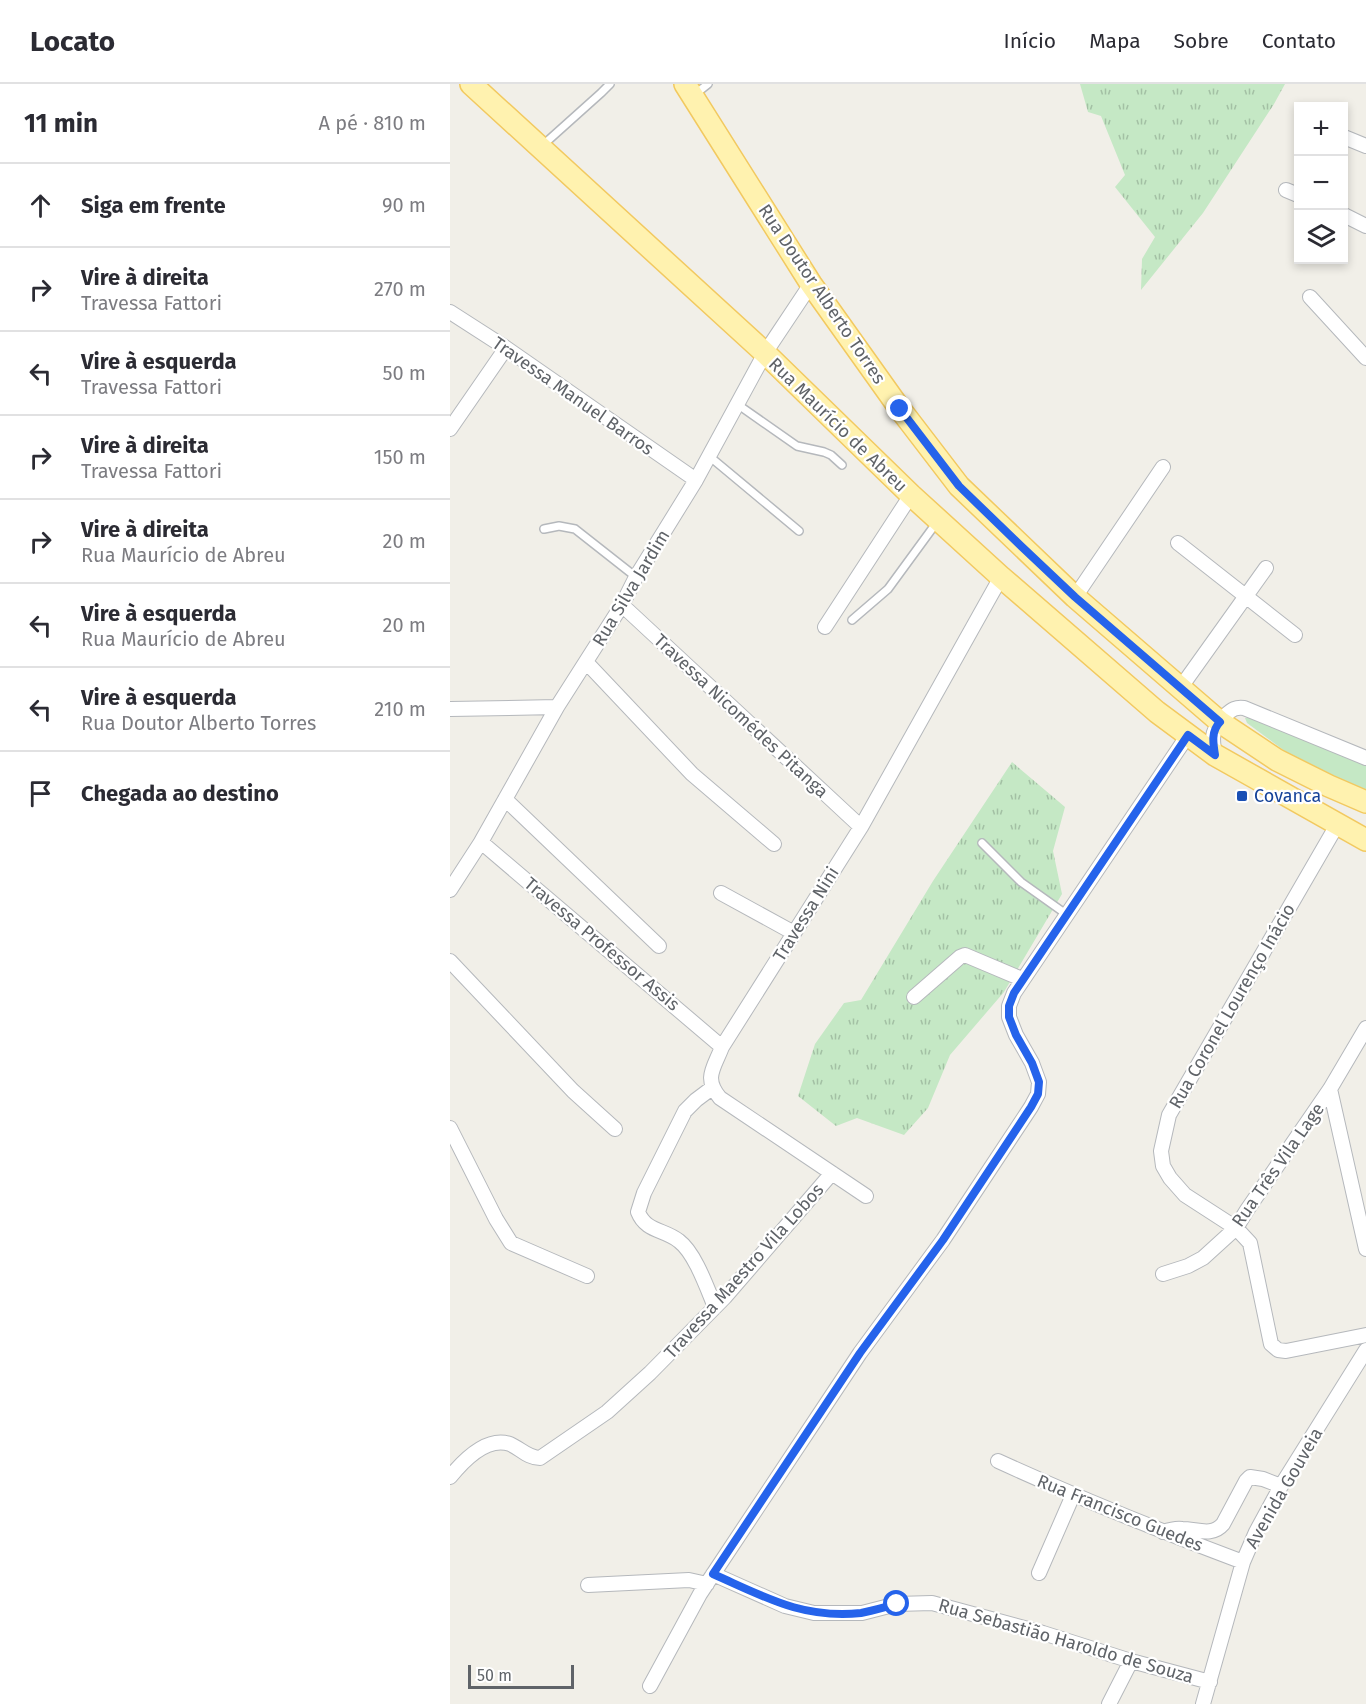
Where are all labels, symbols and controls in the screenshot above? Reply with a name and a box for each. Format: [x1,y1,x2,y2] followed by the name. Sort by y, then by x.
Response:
[30,25,115,58] text: Locato
[1003,28,1056,54] text: Início
[1089,28,1141,54] text: Mapa
[1174,28,1229,54] text: Sobre
[1262,28,1336,54] text: Contato
[1294,102,1348,264] map controls
[1294,102,1348,156] button: +
[24,108,98,139] text: 11 min
[318,111,426,135] text: A pé · 810 m
[1294,156,1348,210] button: −
[24,189,57,222] icon: ahead
[81,192,226,219] text: Siga em frente
[382,193,426,217] text: 90 m
[754,200,890,388] street label: Rua Doutor Alberto Torres
[1294,210,1348,264] button: layers
[81,264,209,291] text: Vire à direita
[24,273,57,306] icon: right
[374,277,426,301] text: 270 m
[81,291,222,315] text: Travessa Fattori
[488,332,658,460] street label: Travessa Manuel Barros
[81,348,237,375] text: Vire à esquerda
[764,353,912,497] street label: Rua Maurício de Abreu
[24,357,57,390] icon: left
[382,361,426,385] text: 50 m
[81,375,222,399] text: Travessa Fattori
[886,395,912,421] route end
[81,432,209,459] text: Vire à direita
[24,441,57,474] icon: right
[374,445,426,469] text: 150 m
[81,459,222,483] text: Travessa Fattori
[81,516,209,543] text: Vire à direita
[24,525,57,558] icon: right
[588,526,674,650] street label: Rua Silva Jardim
[383,529,426,553] text: 20 m
[81,543,286,567] text: Rua Maurício de Abreu
[81,600,237,627] text: Vire à esquerda
[24,609,57,642] icon: left
[383,613,426,637] text: 20 m
[81,627,286,651] text: Rua Maurício de Abreu
[649,629,833,803] street label: Travessa Nicomédes Pitanga
[81,684,237,711] text: Vire à esquerda
[24,693,57,726] icon: left
[374,697,426,721] text: 210 m
[81,711,316,735] text: Rua Doutor Alberto Torres
[24,777,57,810] icon: arrive
[81,780,279,807] text: Chegada ao destino
[1254,785,1321,807] place label: Covanca
[1235,789,1249,803] marker: Covanca
[768,863,844,965] street label: Travessa Nini
[520,873,684,1015] street label: Travessa Professor Assis
[1164,900,1300,1112] street label: Rua Coronel Lourenço Inácio
[1227,1099,1329,1231] street label: Rua Três Vila Lage
[660,1179,828,1363] street label: Travessa Maestro Vila Lobos
[1241,1424,1327,1552] street label: Avenida Gouveia
[1034,1470,1206,1556] street label: Rua Francisco Guedes
[883,1590,909,1616] route start
[936,1594,1196,1688] street label: Rua Sebastião Haroldo de Souza
[468,1662,574,1690] scale bar
[477,1666,512,1685] text: 50 m

